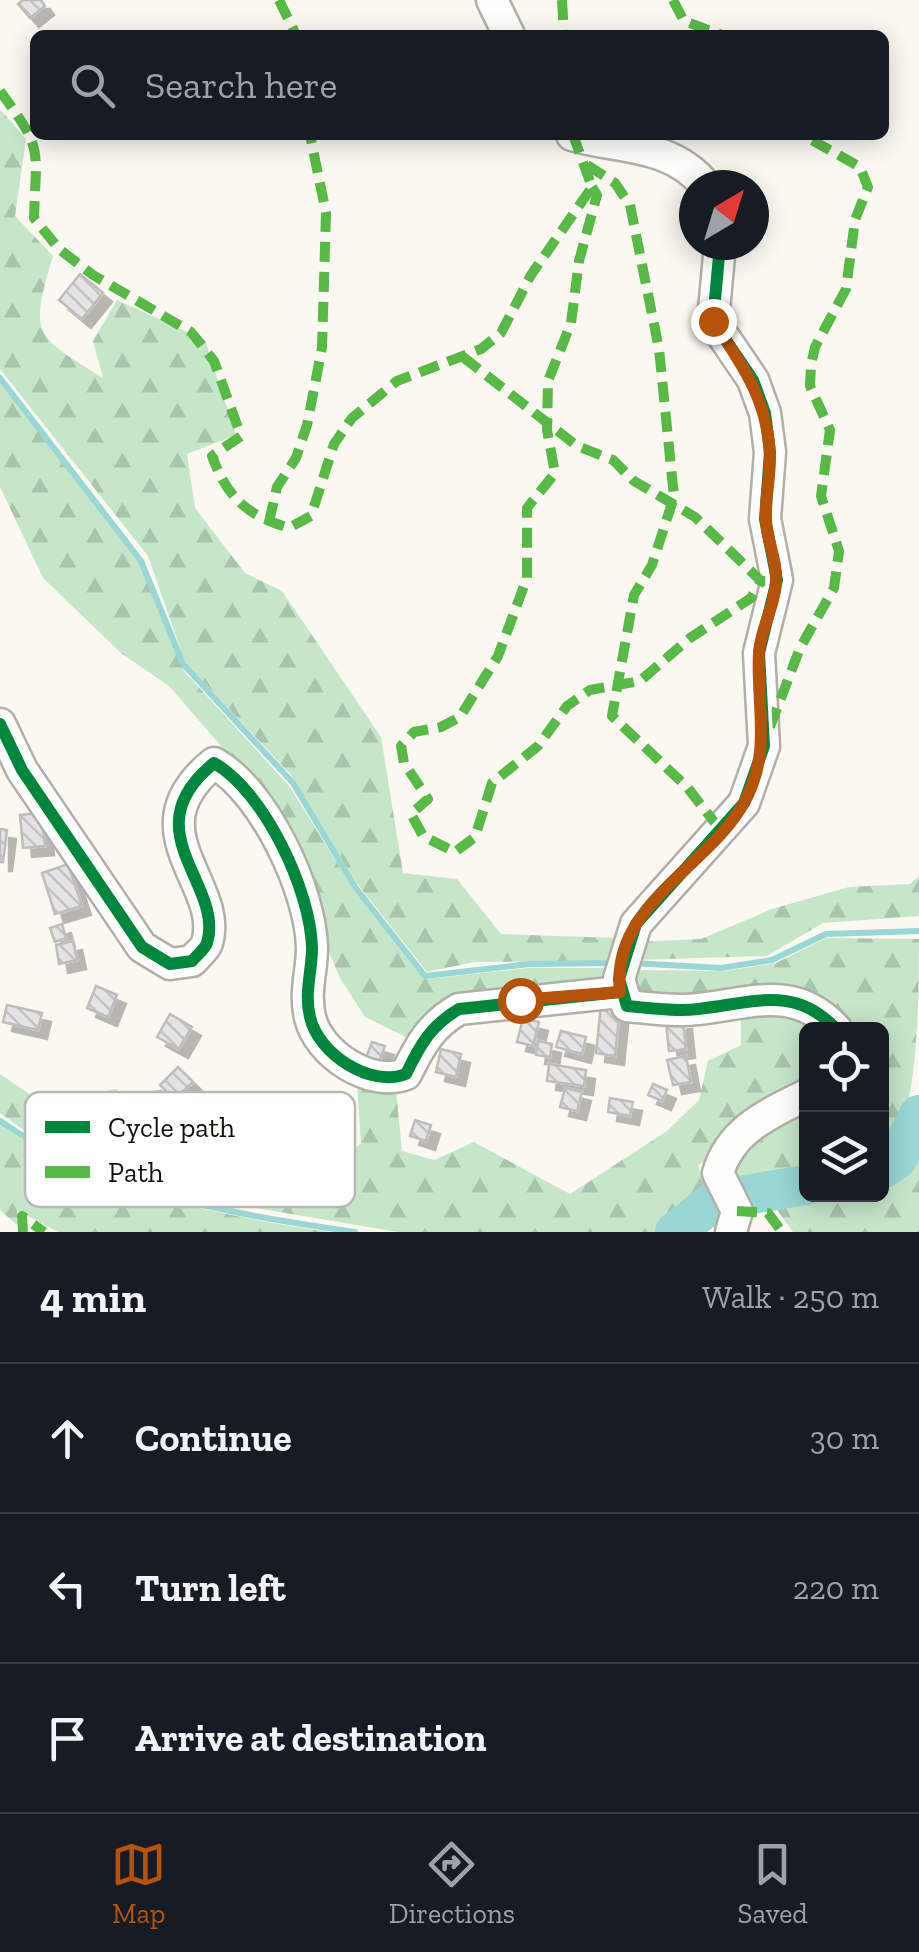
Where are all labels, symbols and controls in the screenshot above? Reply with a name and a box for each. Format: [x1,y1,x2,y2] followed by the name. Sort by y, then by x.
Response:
[30,30,889,140] search box
[65,58,120,113] icon: search
[145,62,337,108] text: Search here
[679,170,769,260] north arrow
[691,299,737,345] route end
[498,978,544,1024] route start
[799,1022,889,1202] map controls
[799,1022,889,1112] button: locate
[25,1092,355,1207] legend
[108,1111,235,1144] text: Cycle path
[799,1112,889,1202] button: layers
[108,1156,164,1189] text: Path
[40,1272,146,1323] text: 4 min
[702,1278,879,1316] text: Walk · 250 m
[40,1411,95,1466] icon: ahead
[135,1415,292,1461] text: Continue
[810,1419,879,1457] text: 30 m
[40,1561,95,1616] icon: left
[135,1565,286,1611] text: Turn left
[793,1569,879,1607] text: 220 m
[40,1711,95,1766] icon: arrive
[135,1715,486,1761] text: Arrive at destination
[111,1837,166,1930] tab: Map
[389,1837,515,1930] tab: Directions
[738,1837,808,1930] tab: Saved

